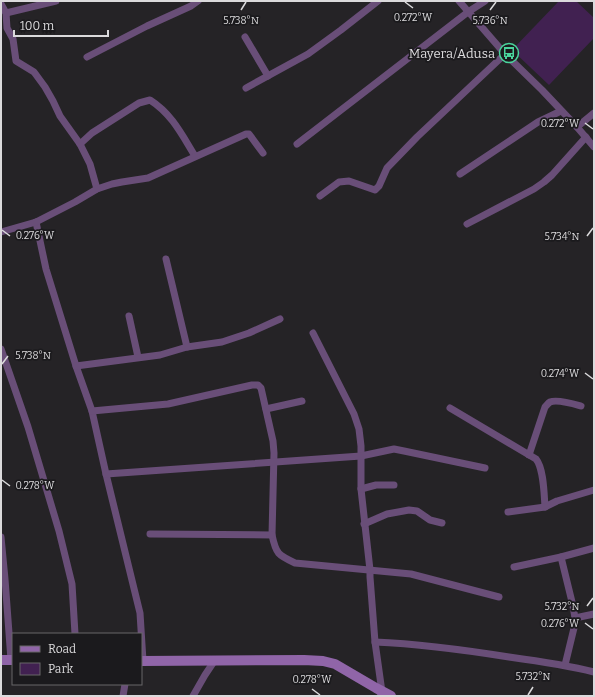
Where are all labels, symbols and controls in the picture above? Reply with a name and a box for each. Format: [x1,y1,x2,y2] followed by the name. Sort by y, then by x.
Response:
[14,12,108,38] scale bar
[394,12,433,24] text: 0.272°W
[223,15,259,27] text: 5.738°N
[472,15,508,27] text: 5.736°N
[20,19,55,33] text: 100 m
[498,42,520,64] bus stop icon: Mayera/Adusa
[409,46,495,61] place label: Mayera/Adusa
[541,118,580,130] text: 0.272°W
[16,230,55,242] text: 0.276°W
[545,231,580,243] text: 5.734°N
[15,350,51,362] text: 5.738°N
[541,368,580,380] text: 0.274°W
[16,480,55,492] text: 0.278°W
[544,601,580,613] text: 5.732°N
[541,618,580,630] text: 0.276°W
[12,633,142,685] legend
[48,642,76,656] text: Road
[48,662,74,676] text: Park
[515,671,551,683] text: 5.732°N
[293,674,332,686] text: 0.278°W

